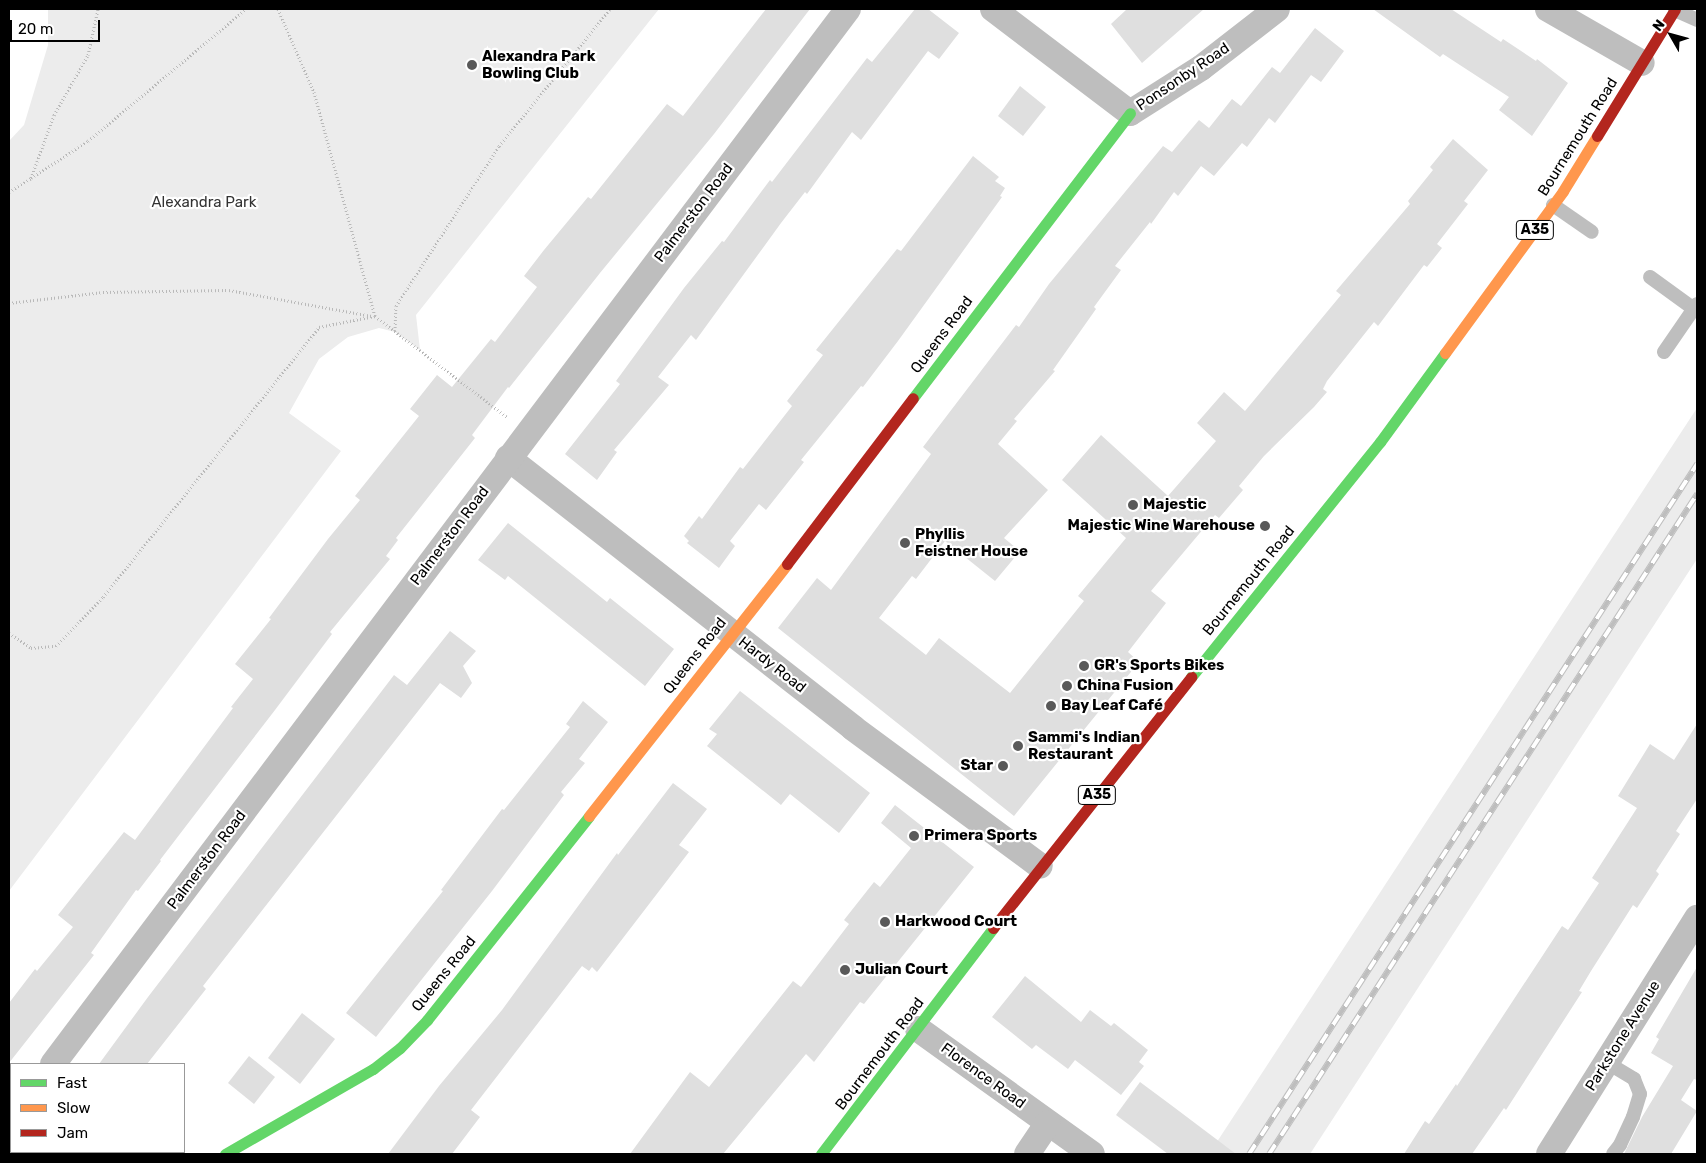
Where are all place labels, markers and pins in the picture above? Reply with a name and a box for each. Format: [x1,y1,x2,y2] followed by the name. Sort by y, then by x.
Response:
[482,47,595,82] place label: Alexandra Park Bowling Club
[466,59,478,71] marker: Alexandra Park Bowling Club
[1143,496,1207,514] place label: Majestic
[1127,499,1139,511] marker: Majestic
[1067,517,1255,535] place label: Majestic Wine Warehouse
[1259,520,1271,532] marker: Majestic Wine Warehouse
[915,525,1028,560] place label: Phyllis Feistner House
[899,537,911,549] marker: Phyllis Feistner House
[1094,657,1224,675] place label: GR's Sports Bikes
[1078,660,1090,672] marker: GR's Sports Bikes
[1077,677,1173,695] place label: China Fusion
[1061,680,1073,692] marker: China Fusion
[1061,697,1163,715] place label: Bay Leaf Café
[1045,700,1057,712] marker: Bay Leaf Café
[1028,728,1140,763] place label: Sammi's Indian Restaurant
[1012,740,1024,752] marker: Sammi's Indian Restaurant
[960,757,993,775] place label: Star
[997,760,1009,772] marker: Star
[924,827,1037,845] place label: Primera Sports
[908,830,920,842] marker: Primera Sports
[895,913,1017,931] place label: Harkwood Court
[879,916,891,928] marker: Harkwood Court
[855,961,948,979] place label: Julian Court
[839,964,851,976] marker: Julian Court

